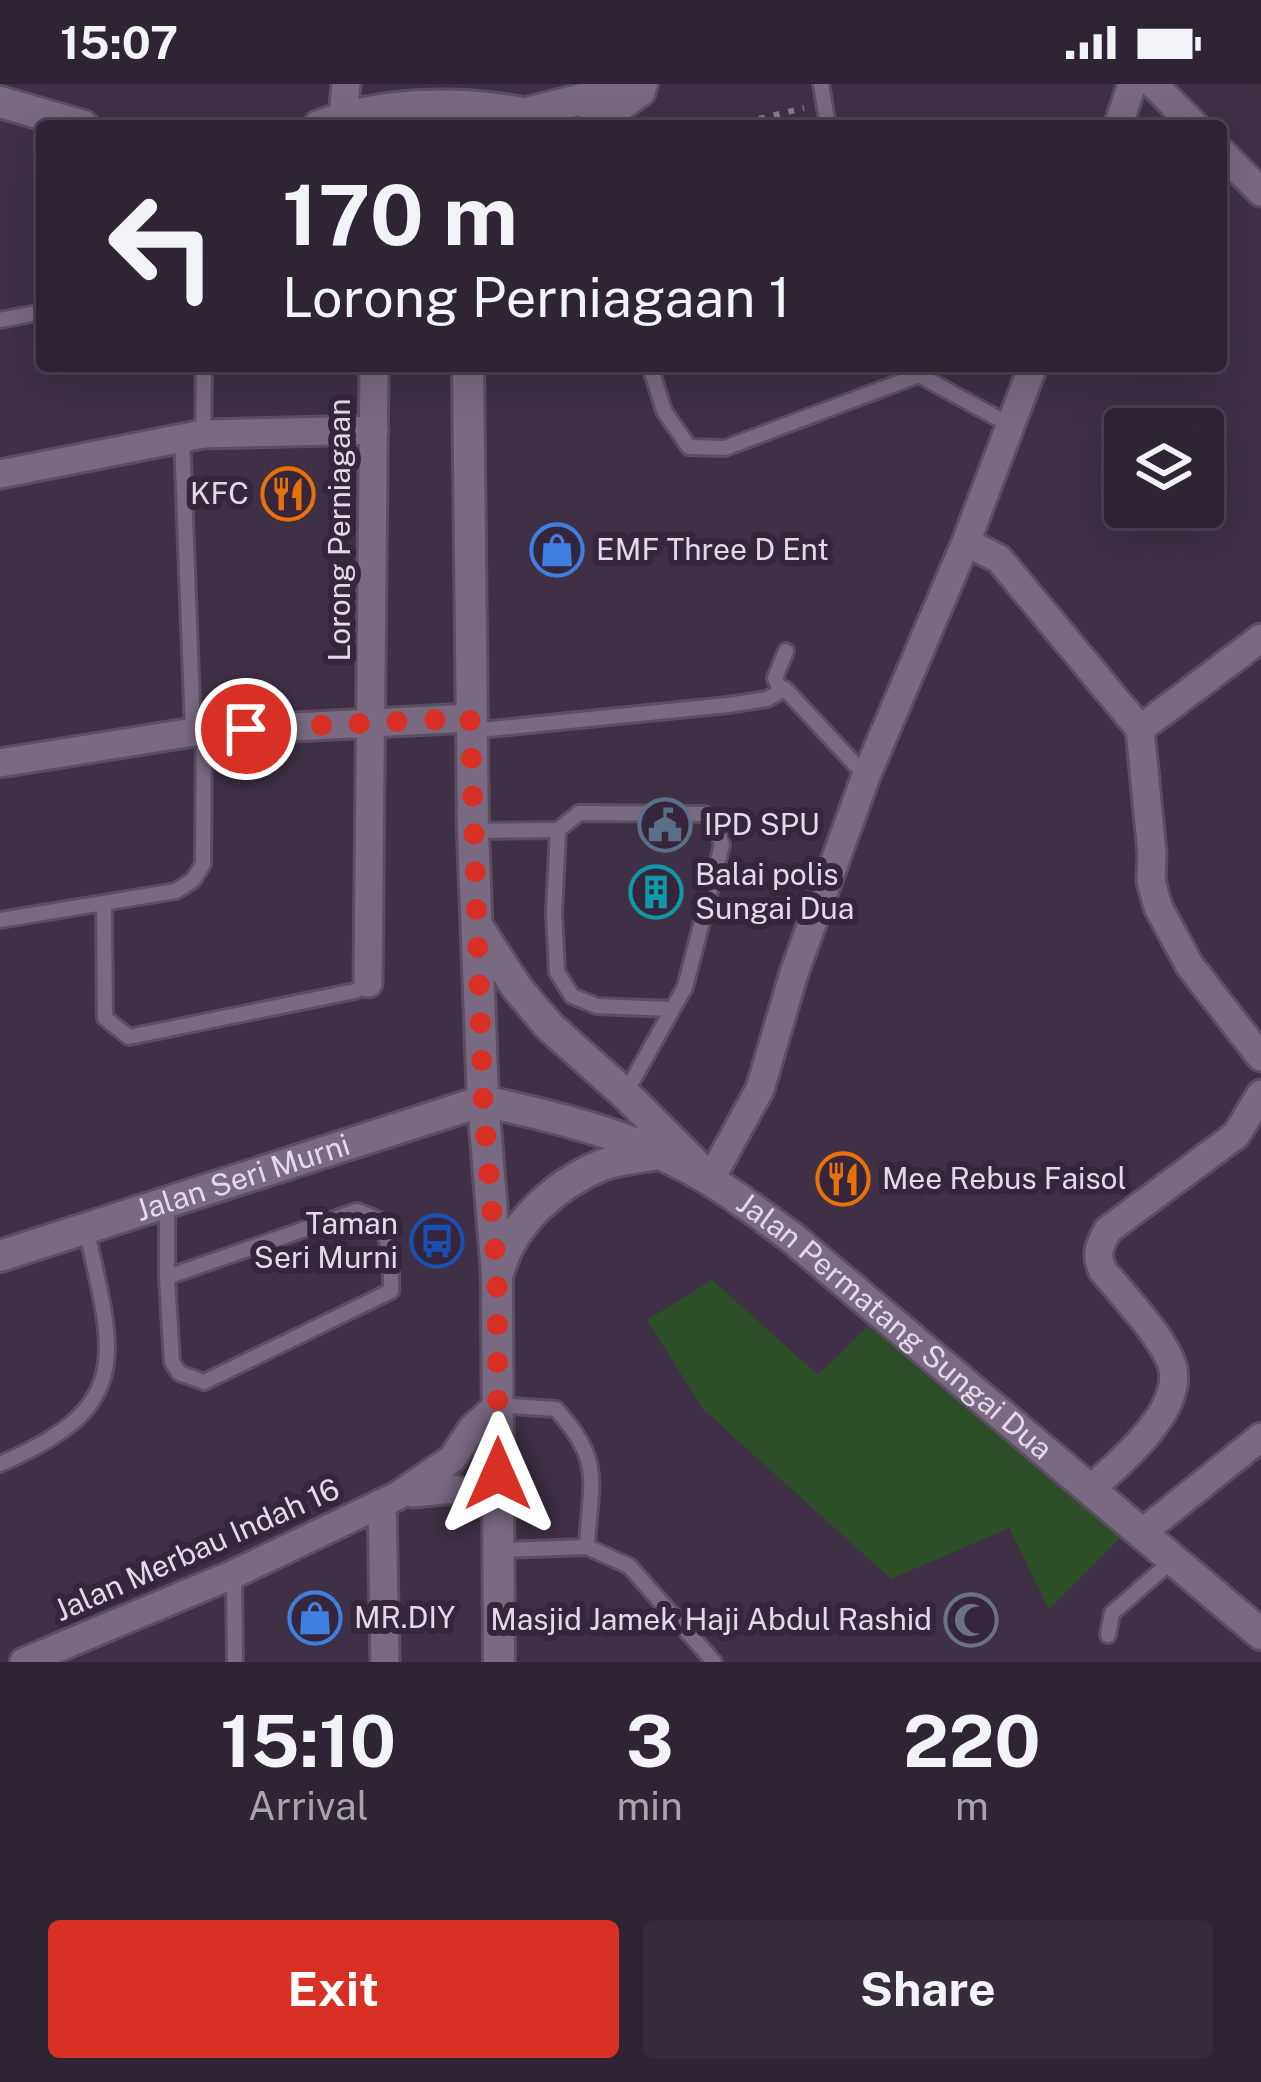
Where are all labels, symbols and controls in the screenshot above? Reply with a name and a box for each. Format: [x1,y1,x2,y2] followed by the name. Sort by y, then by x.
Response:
[60,16,178,69] text: 15:07
[282,165,518,264] text: 170 m
[84,168,240,324] icon: left
[282,266,790,329] text: Lorong Perniagaan 1
[321,399,357,661] street label: Lorong Perniagaan
[1104,408,1224,528] map controls
[1104,408,1224,528] button: layers
[260,466,316,522] restaurant icon: KFC
[190,475,249,511] place label: KFC
[529,522,585,578] shop icon: EMF Three D Ent
[596,531,829,567] place label: EMF Three D Ent
[195,678,297,780] pin
[213,696,279,762] icon: arrive
[637,797,693,853] public building icon: IPD SPU
[704,806,820,842] place label: IPD SPU
[695,856,854,926] place label: Balai polis Sungai Dua
[628,864,684,920] building icon: Balai polis Sungai Dua
[131,1126,354,1228] street label: Jalan Seri Murni
[815,1151,871,1207] restaurant icon: Mee Rebus Faisol
[882,1160,1127,1196] place label: Mee Rebus Faisol
[730,1184,1060,1467] street label: Jalan Permatang Sungai Dua
[254,1205,398,1275] place label: Taman Seri Murni
[409,1213,465,1269] bus stop icon: Taman Seri Murni
[435,1411,561,1537] position arrow
[48,1470,345,1628] street label: Jalan Merbau Indah 16
[287,1590,343,1646] shop icon: MR.DIY
[943,1592,999,1648] mosque icon: Masjid Jamek Haji Abdul Rashid
[354,1599,455,1635] place label: MR.DIY
[490,1601,932,1637] place label: Masjid Jamek Haji Abdul Rashid
[220,1699,396,1783] text: 15:10
[626,1699,674,1783] text: 3
[903,1699,1041,1783] text: 220
[248,1783,368,1829] text: Arrival
[617,1783,683,1829] text: min
[955,1783,989,1829] text: m
[48,1920,619,2058] button: Exit
[643,1920,1213,2058] button: Share

